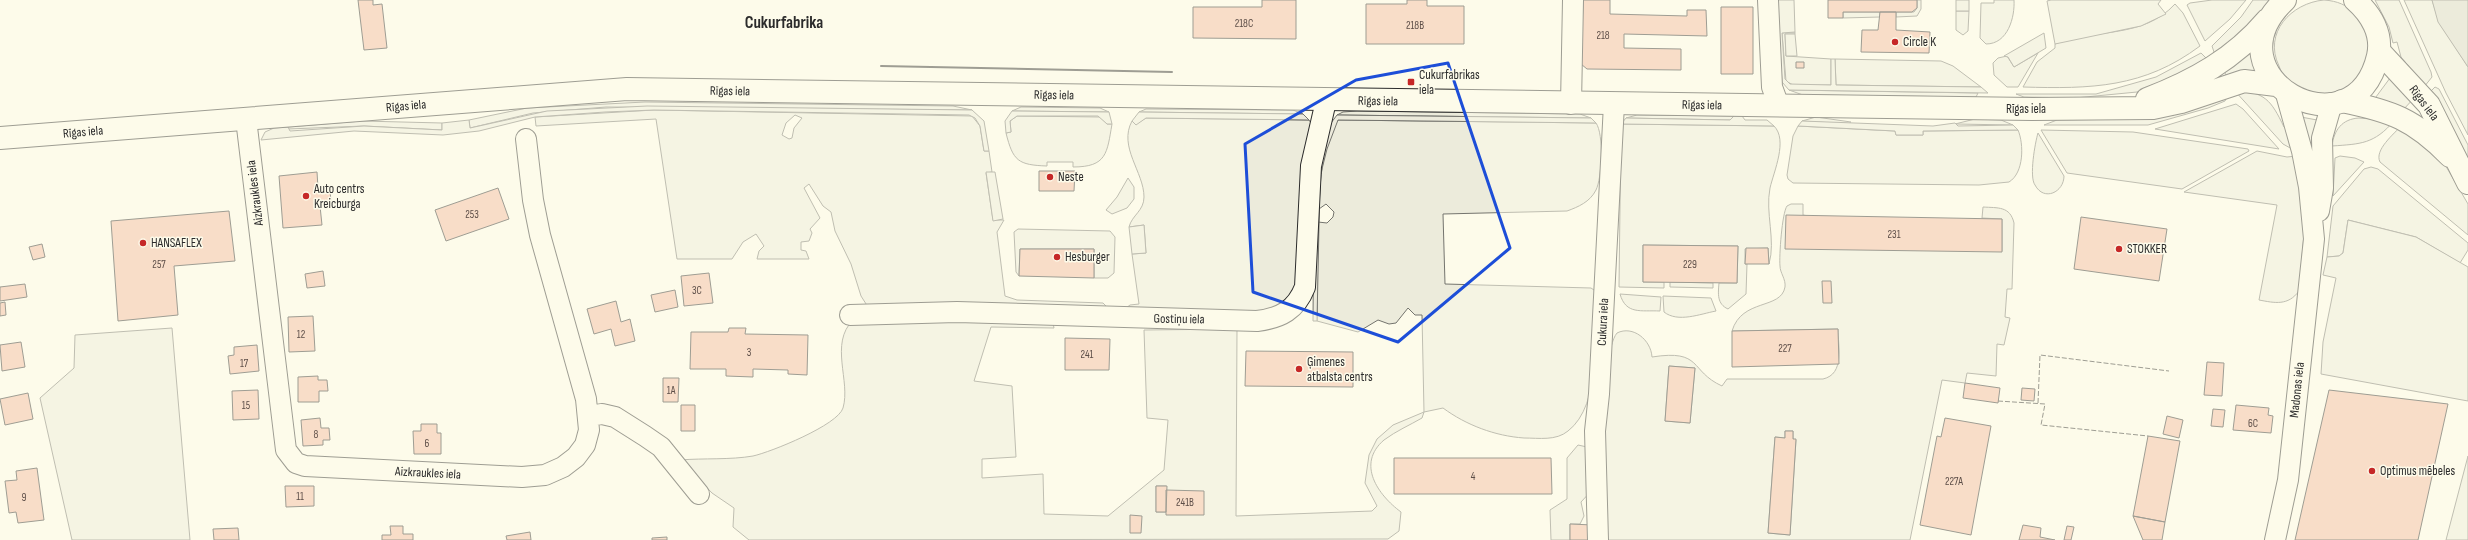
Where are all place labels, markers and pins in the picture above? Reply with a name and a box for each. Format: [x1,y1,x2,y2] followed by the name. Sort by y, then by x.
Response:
[1903,34,1936,50] place label: Circle K
[1890,37,1900,47] marker: Circle K
[1419,67,1480,98] place label: Cukurfabrikas iela
[1406,77,1416,87] marker: Cukurfabrikas iela
[1058,169,1084,185] place label: Neste
[1045,172,1055,182] marker: Neste
[313,181,365,212] place label: Auto centrs Kreicburga
[301,191,311,201] marker: Auto centrs Kreicburga
[151,235,202,251] place label: HANSAFLEX
[138,238,148,248] marker: HANSAFLEX
[2127,241,2167,257] place label: STOKKER
[2114,244,2124,254] marker: STOKKER
[1065,249,1110,265] place label: Hesburger
[1052,252,1062,262] marker: Hesburger
[1307,354,1373,385] place label: Ģimenes atbalsta centrs
[1294,364,1304,374] marker: Ģimenes atbalsta centrs
[2380,463,2456,479] place label: Optimus mēbeles
[2367,466,2377,476] marker: Optimus mēbeles

